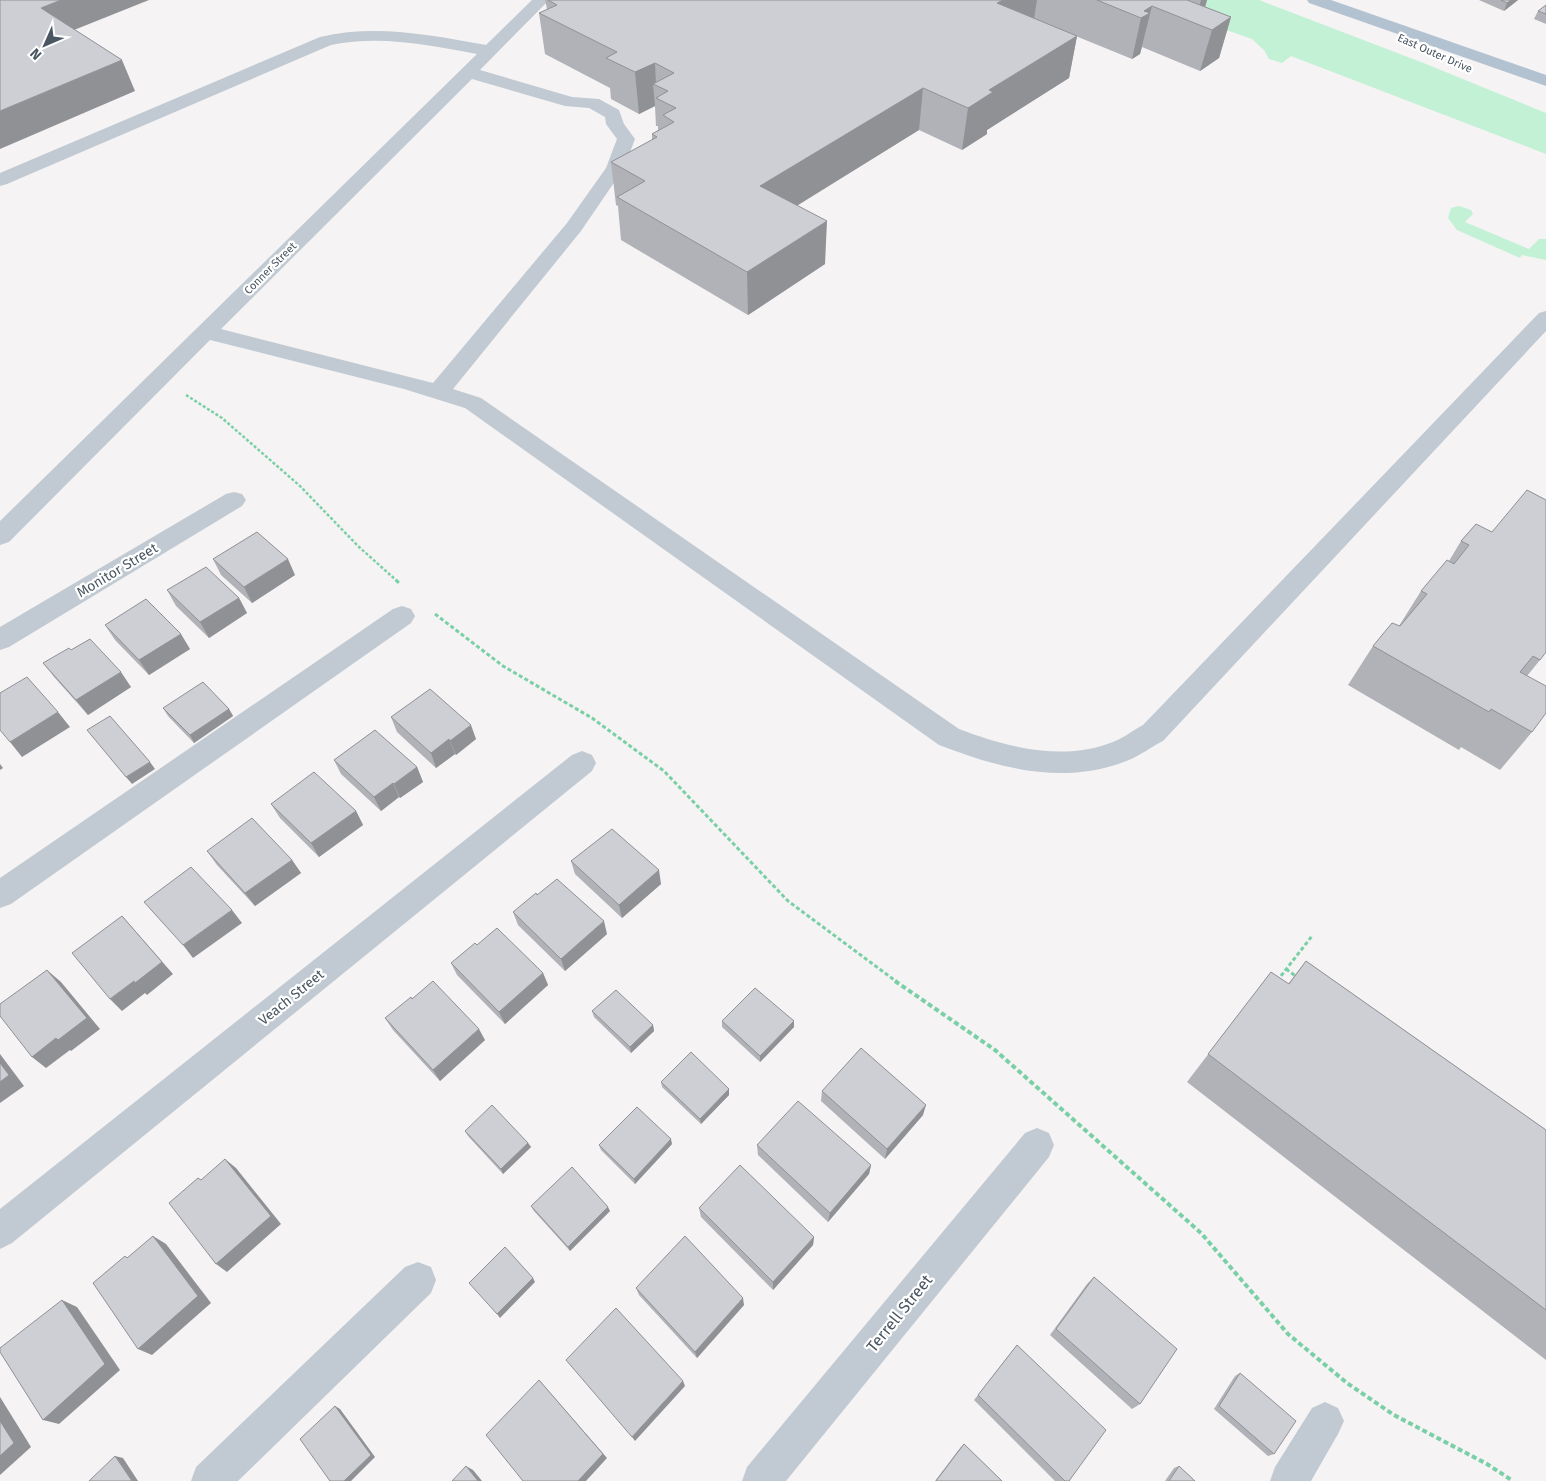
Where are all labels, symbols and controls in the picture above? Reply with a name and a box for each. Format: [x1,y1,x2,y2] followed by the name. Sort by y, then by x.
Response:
[20,20,70,70] north arrow
[1395,31,1474,76] street label: East Outer Drive
[27,45,45,63] text: N
[242,240,299,297] street label: Conner Street
[74,539,162,601] street label: Monitor Street
[255,965,328,1029] street label: Veach Street
[863,1271,936,1356] street label: Terrell Street

